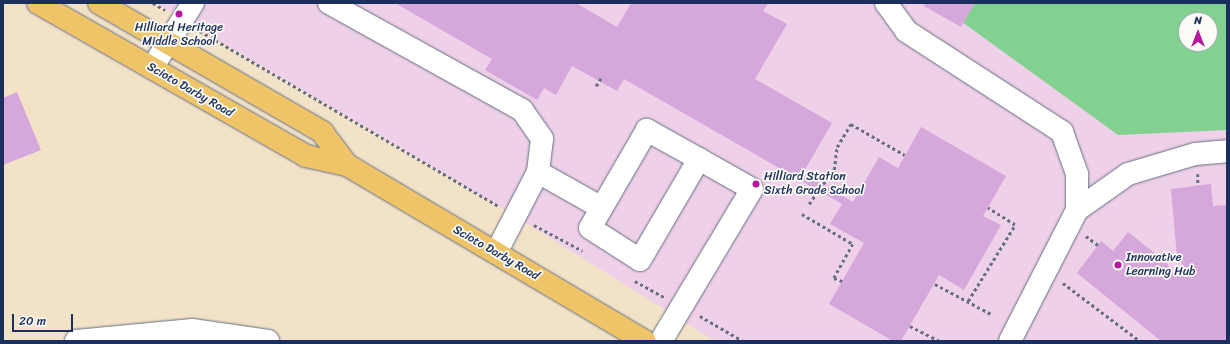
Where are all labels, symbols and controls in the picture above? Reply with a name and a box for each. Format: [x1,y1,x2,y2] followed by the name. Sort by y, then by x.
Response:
[174,9,184,19] marker: Hilliard Heritage Middle School
[1194,11,1202,30] text: N
[1178,12,1218,52] north arrow
[135,21,223,49] place label: Hilliard Heritage Middle School
[145,60,235,120] street label: Scioto Darby Road
[764,170,865,198] place label: Hilliard Station Sixth Grade School
[751,179,761,189] marker: Hilliard Station Sixth Grade School
[451,223,541,283] street label: Scioto Darby Road
[1126,251,1196,279] place label: Innovative Learning Hub
[1113,260,1123,270] marker: Innovative Learning Hub
[14,306,75,332] scale bar
[19,310,46,332] text: 20 m

